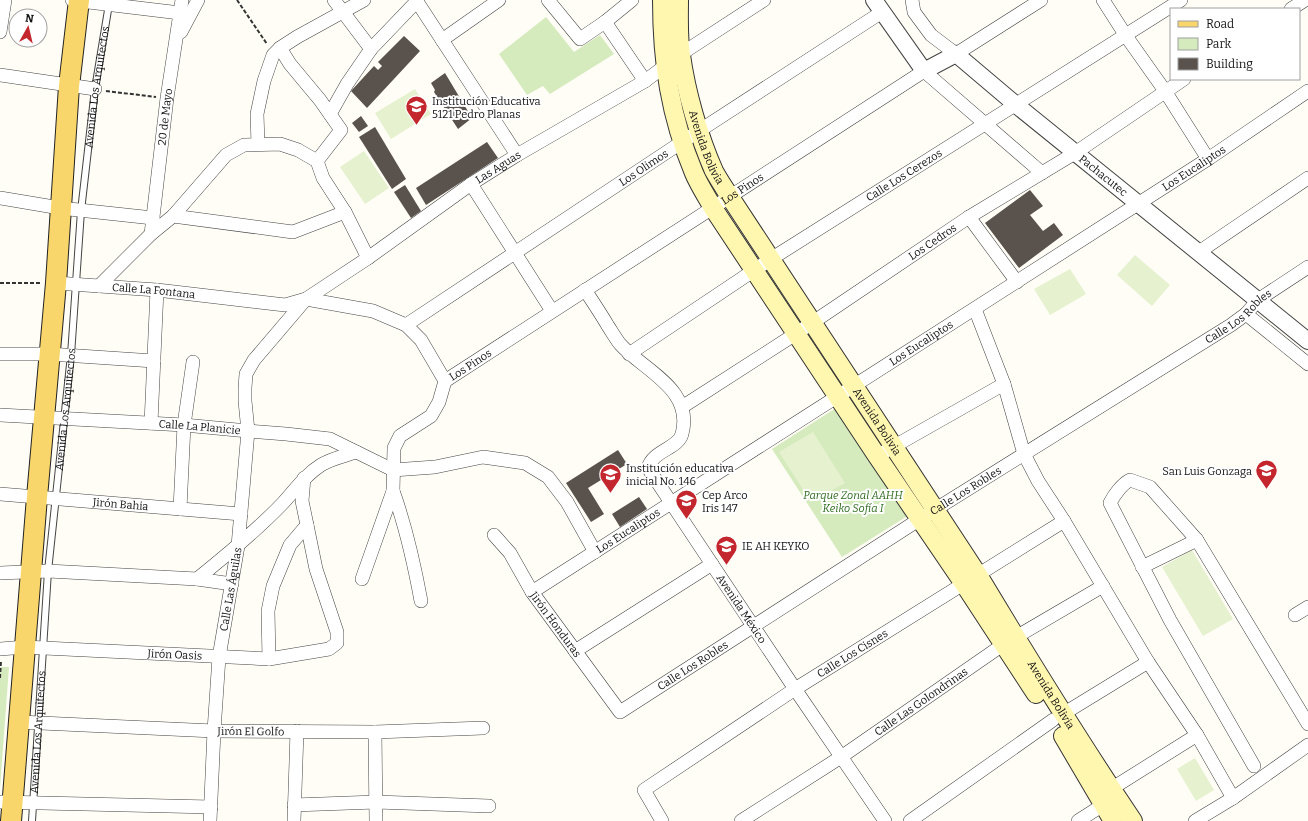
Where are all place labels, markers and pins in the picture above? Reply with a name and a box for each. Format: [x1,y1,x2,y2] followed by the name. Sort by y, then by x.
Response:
[404,94,430,127] school or university icon: Institución Educativa 5121 Pedro Planas
[432,95,541,121] place label: Institución Educativa 5121 Pedro Planas
[1254,458,1280,491] school or university icon: San Luis Gonzaga
[598,461,624,494] school or university icon: Institución educativa inicial No. 146
[626,462,734,488] place label: Institución educativa inicial No. 146
[1162,465,1252,478] place label: San Luis Gonzaga
[673,488,699,521] school or university icon: Cep Arco Iris 147
[702,489,748,515] place label: Cep Arco Iris 147
[713,533,739,566] school or university icon: IE AH KEYKO
[742,540,810,553] place label: IE AH KEYKO

